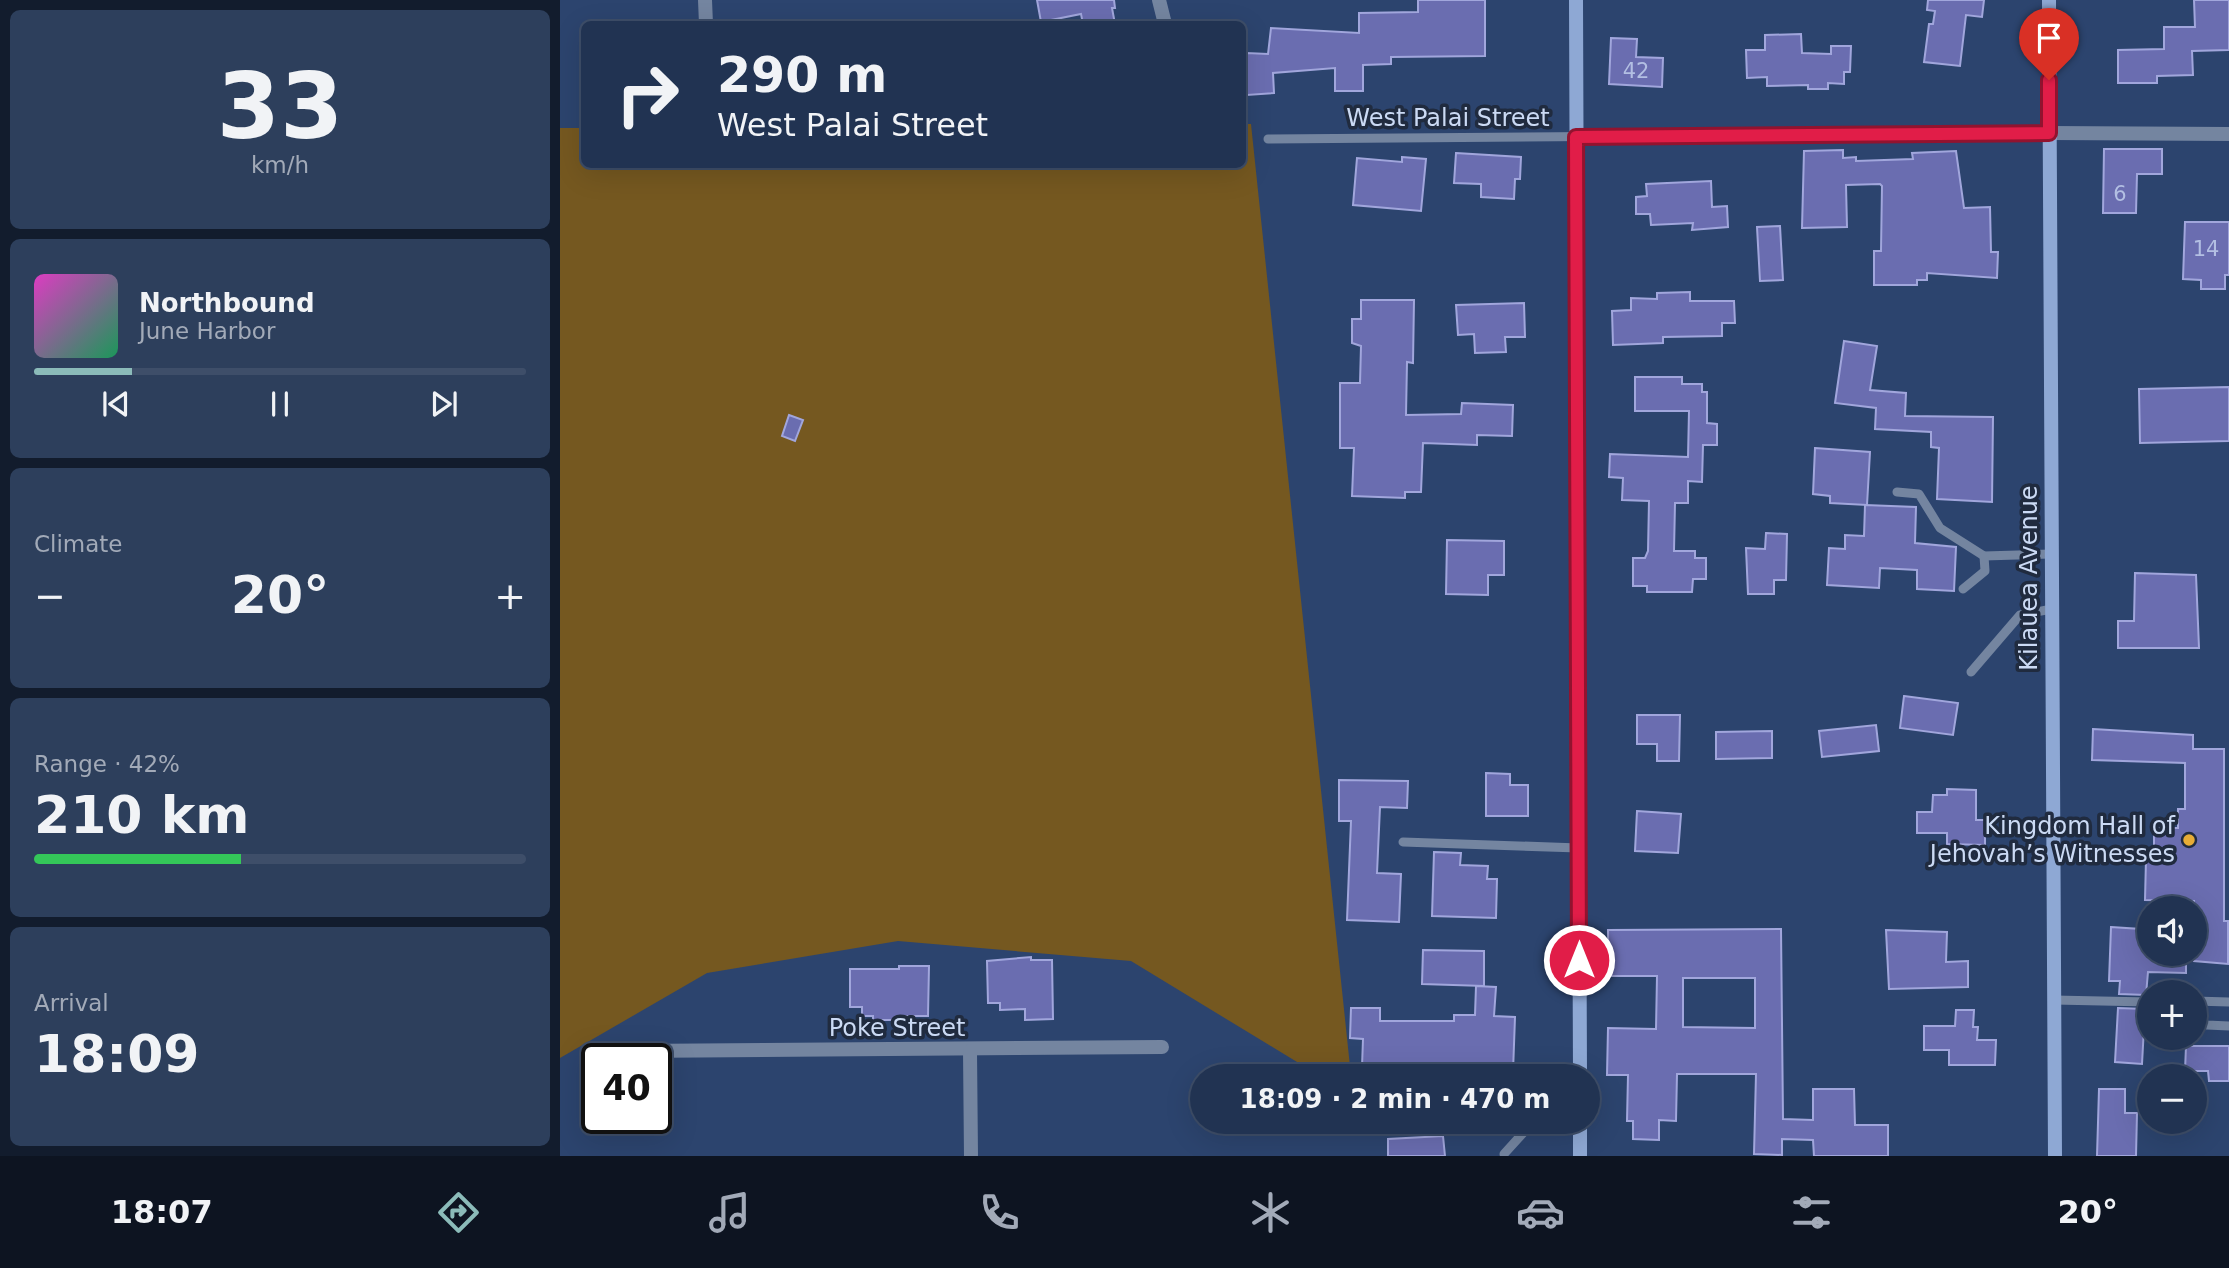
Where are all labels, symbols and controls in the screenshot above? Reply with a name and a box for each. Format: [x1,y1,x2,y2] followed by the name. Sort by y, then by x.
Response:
[2019,8,2079,80] pin
[2030,19,2068,57] icon: arrive
[717,47,887,104] text: 290 m
[602,49,693,140] icon: right
[217,54,343,159] text: 33
[1623,59,1649,83] house number: 42
[1346,104,1550,132] street label: West Palai Street
[717,106,988,144] text: West Palai Street
[251,152,309,178] text: km/h
[2113,182,2127,206] house number: 6
[2193,237,2219,261] house number: 14
[139,288,315,318] text: Northbound
[139,318,275,344] text: June Harbor
[97,385,135,423] icon: previous
[261,385,299,423] icon: pause
[425,385,463,423] icon: next
[2015,485,2043,671] street label: Kilauea Avenue
[34,531,123,557] text: Climate
[231,565,329,625] text: 20°
[34,574,66,618] text: −
[494,574,526,618] text: +
[34,751,180,777] text: Range · 42%
[34,785,249,845] text: 210 km
[1928,812,2176,868] place label: Kingdom Hall of Jehovah’s Witnesses
[2181,832,2197,848] marker: Kingdom Hall of Jehovah’s Witnesses
[2137,896,2207,1134] map controls
[2137,896,2207,966] button: sound
[1542,923,1616,997] position arrow
[2137,980,2207,1050] button: +
[34,990,109,1016] text: Arrival
[829,1014,965,1042] street label: Poke Street
[34,1024,200,1084] text: 18:09
[581,1043,672,1134] speed limit sign: 40
[2137,1064,2207,1134] button: −
[1240,1084,1550,1114] text: 18:09 · 2 min · 470 m
[434,1188,483,1237] icon: directions
[705,1188,754,1237] icon: music
[975,1188,1024,1237] icon: phone
[1246,1188,1295,1237] icon: climate
[1516,1188,1565,1237] icon: car
[1787,1188,1836,1237] icon: filters
[111,1193,213,1231] text: 18:07
[2058,1193,2118,1231] text: 20°

